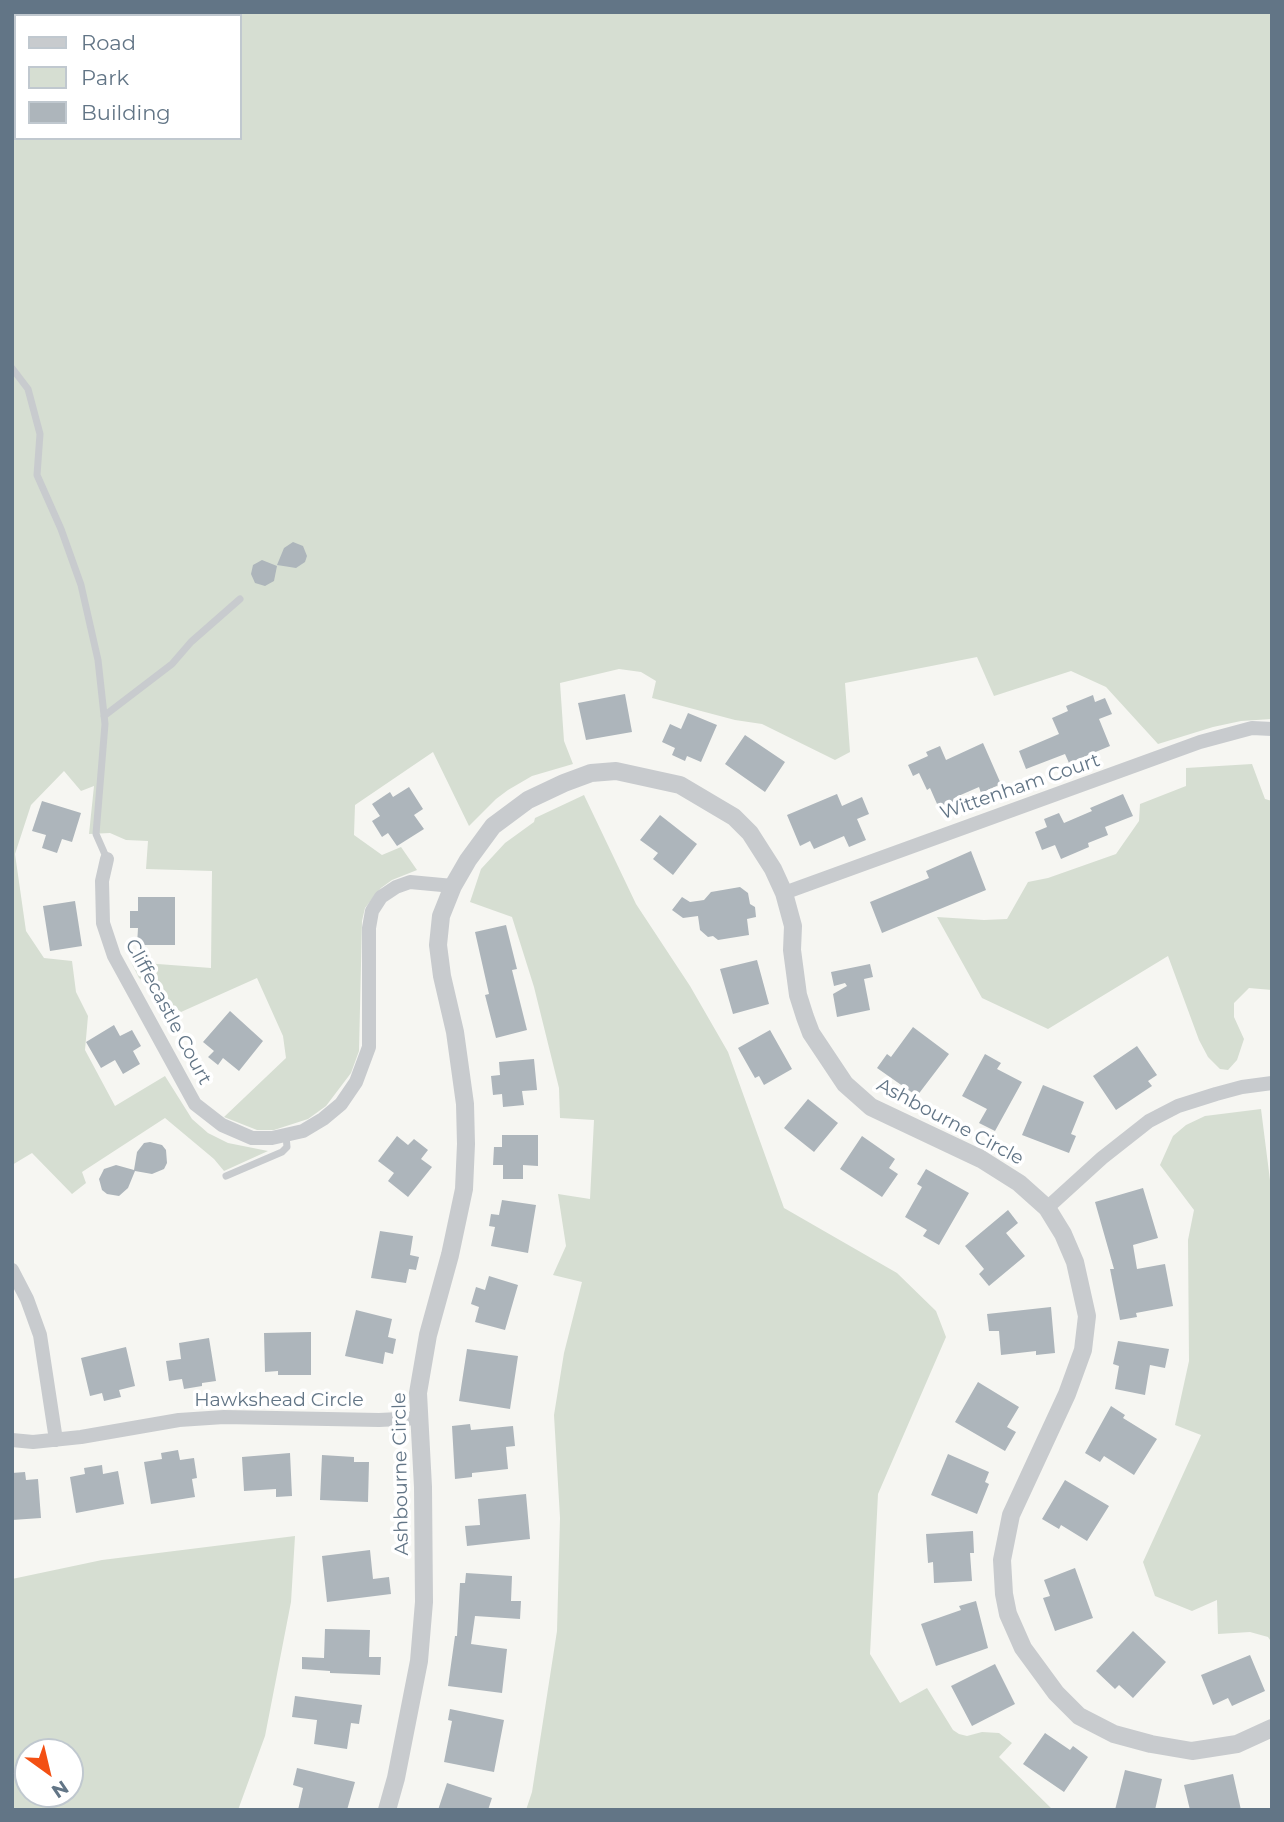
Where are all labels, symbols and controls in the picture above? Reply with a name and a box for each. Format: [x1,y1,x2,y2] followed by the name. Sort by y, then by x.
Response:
[14,14,242,140] legend
[81,30,136,55] text: Road
[81,65,129,90] text: Park
[81,100,171,125] text: Building
[937,749,1103,825] street label: Wittenham Court
[120,935,216,1089] street label: Cliffecastle Court
[873,1074,1027,1170] street label: Ashbourne Circle
[194,1389,364,1411] street label: Hawkshead Circle
[388,1392,414,1556] street label: Ashbourne Circle
[14,1738,84,1808] north arrow
[47,1775,73,1803] text: N

